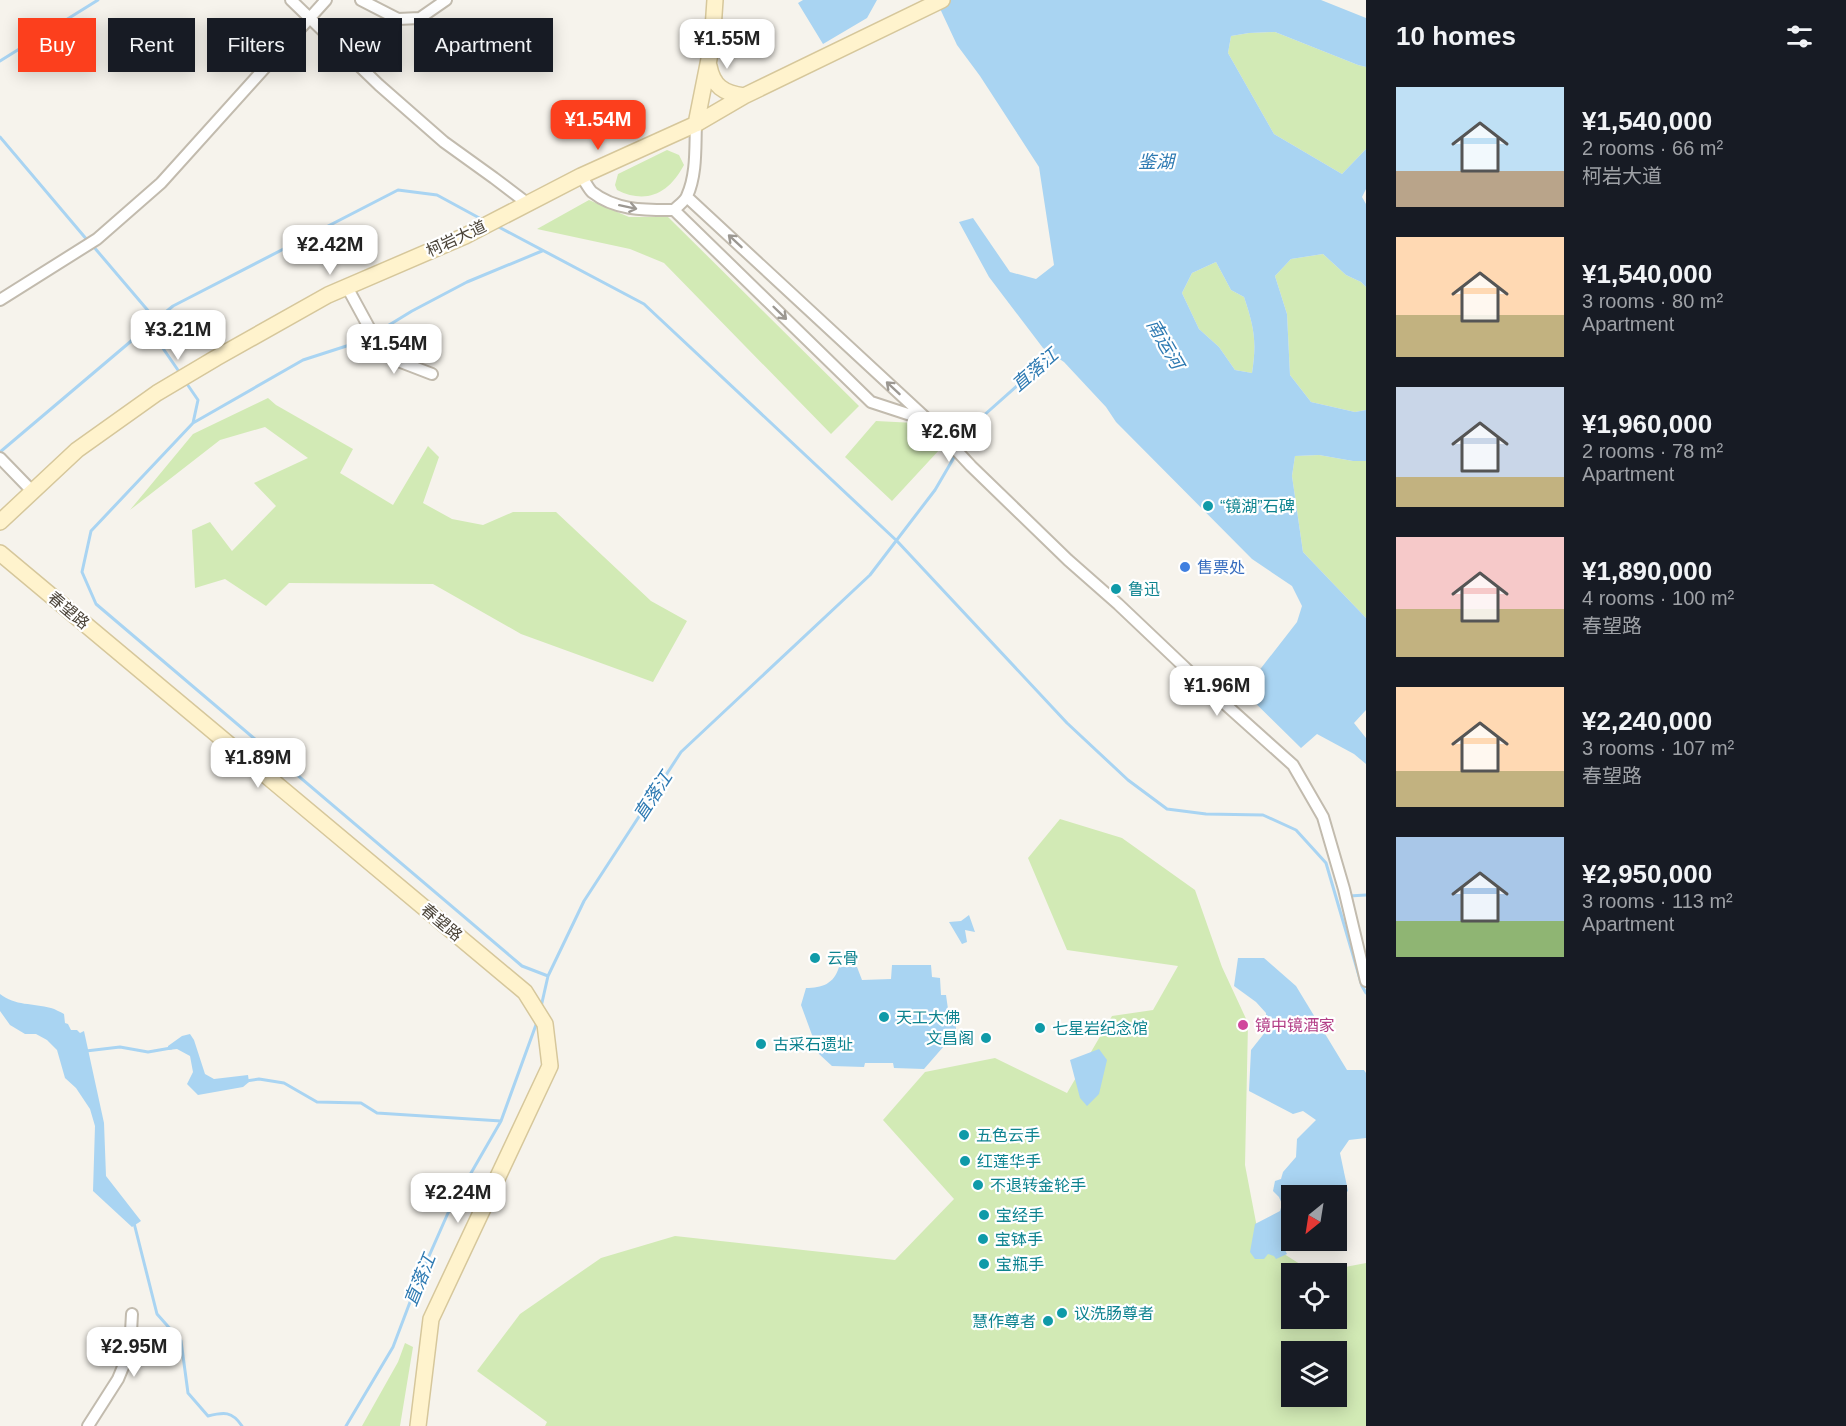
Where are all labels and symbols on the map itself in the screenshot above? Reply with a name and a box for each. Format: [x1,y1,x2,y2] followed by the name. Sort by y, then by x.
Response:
[678,19,776,70] pin: ¥1.55M
[549,100,647,151] pin: ¥1.54M
[1138,152,1177,172] water label: 鉴湖
[618,202,637,213] one-way arrow
[424,217,489,260] street label: 柯岩大道
[281,225,379,276] pin: ¥2.42M
[727,234,742,248] one-way arrow
[773,306,788,321] one-way arrow
[129,310,227,361] pin: ¥3.21M
[1143,316,1189,375] water label: 南运河
[345,324,443,375] pin: ¥1.54M
[1008,343,1063,395] water label: 直落江
[886,381,901,395] one-way arrow
[907,412,991,463] pin: ¥2.6M
[1220,498,1295,515] place label: “镜湖”石碑
[1201,499,1215,513] marker: “镜湖”石碑
[1197,559,1245,576] place label: 售票处
[1178,560,1192,574] marker: 售票处
[1128,580,1160,598] place label: 鲁迅
[1109,582,1123,596] marker: 鲁迅
[45,588,93,632] street label: 春望路
[1168,666,1266,717] pin: ¥1.96M
[209,738,307,789] pin: ¥1.89M
[630,766,677,824] water label: 直落江
[418,900,466,944] street label: 春望路
[827,950,859,967] place label: 云骨
[808,951,822,965] marker: 云骨
[896,1009,960,1026] place label: 天工大佛
[877,1010,891,1024] marker: 天工大佛
[1255,1017,1335,1034] place label: 镜中镜酒家
[1236,1018,1250,1032] marker: 镜中镜酒家
[1052,1020,1148,1037] place label: 七星岩纪念馆
[1033,1021,1047,1035] marker: 七星岩纪念馆
[926,1030,974,1047] place label: 文昌阁
[979,1031,993,1045] marker: 文昌阁
[773,1036,853,1053] place label: 古采石遗址
[754,1037,768,1051] marker: 古采石遗址
[976,1127,1040,1144] place label: 五色云手
[957,1128,971,1142] marker: 五色云手
[977,1153,1041,1170] place label: 红莲华手
[958,1154,972,1168] marker: 红莲华手
[409,1173,507,1224] pin: ¥2.24M
[990,1177,1086,1194] place label: 不退转金轮手
[971,1178,985,1192] marker: 不退转金轮手
[1281,1185,1347,1251] north arrow
[996,1207,1044,1224] place label: 宝经手
[977,1208,991,1222] marker: 宝经手
[995,1231,1043,1248] place label: 宝钵手
[976,1232,990,1246] marker: 宝钵手
[401,1249,440,1309] water label: 直落江
[996,1256,1044,1273] place label: 宝瓶手
[977,1257,991,1271] marker: 宝瓶手
[1074,1305,1154,1322] place label: 议洗肠尊者
[1055,1306,1069,1320] marker: 议洗肠尊者
[972,1313,1036,1330] place label: 慧作尊者
[1041,1314,1055,1328] marker: 慧作尊者
[85,1327,183,1378] pin: ¥2.95M

